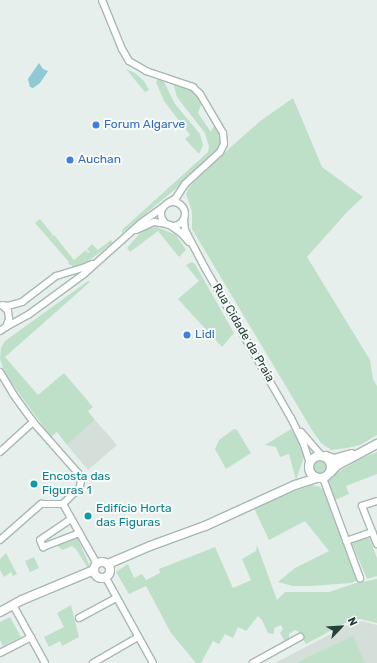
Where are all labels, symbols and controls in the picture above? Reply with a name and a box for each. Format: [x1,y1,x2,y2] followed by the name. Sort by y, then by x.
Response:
[104,118,186,132] place label: Forum Algarve
[91,120,101,130] marker: Forum Algarve
[78,153,121,167] place label: Auchan
[65,155,75,165] marker: Auchan
[209,281,277,385] street label: Rua Cidade da Praia
[195,328,215,342] place label: Lidl
[182,330,192,340] marker: Lidl
[42,470,110,498] place label: Encosta das Figuras 1
[29,479,39,489] marker: Encosta das Figuras 1
[96,502,172,530] place label: Edifício Horta das Figuras
[83,511,93,521] marker: Edifício Horta das Figuras
[321,607,361,647] north arrow
[345,615,360,628] text: N

